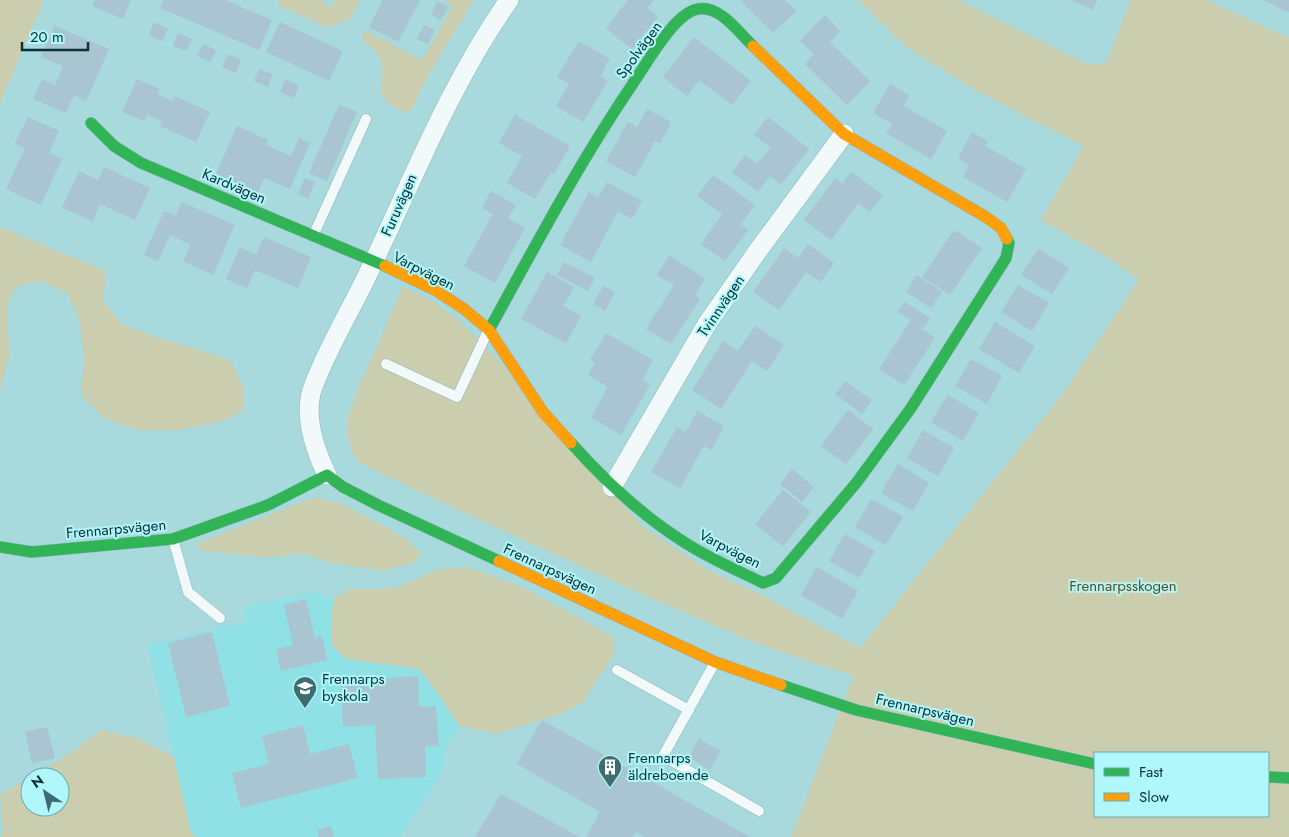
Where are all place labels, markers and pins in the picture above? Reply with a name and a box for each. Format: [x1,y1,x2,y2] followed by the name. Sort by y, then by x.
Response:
[322,668,385,707] place label: Frennarps byskola
[292,675,318,709] school or university icon: Frennarps byskola
[628,747,709,786] place label: Frennarps äldreboende
[597,754,623,788] building icon: Frennarps äldreboende

